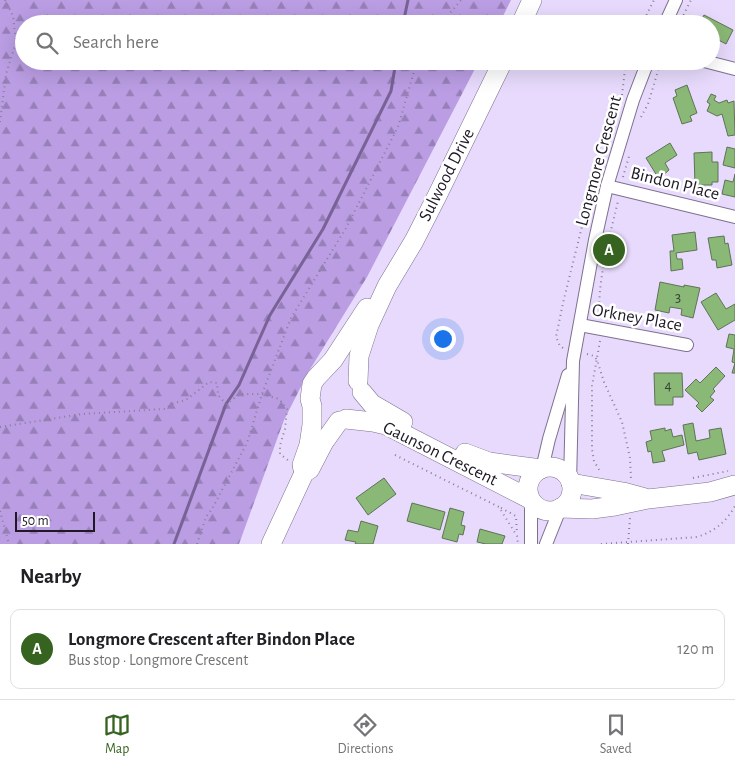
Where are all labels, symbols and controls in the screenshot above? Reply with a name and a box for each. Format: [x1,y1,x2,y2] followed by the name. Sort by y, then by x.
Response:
[15,15,720,70] search box
[33,29,61,57] icon: search
[73,33,159,52] text: Search here
[573,94,625,228] street label: Longmore Crescent
[416,126,478,224] street label: Sulwood Drive
[629,164,721,204] street label: Bindon Place
[593,231,625,269] pin: A
[675,290,681,305] house number: 3
[591,301,683,335] street label: Orkney Place
[430,326,456,352] your location
[664,378,672,393] house number: 4
[380,419,500,490] street label: Gaunson Crescent
[15,509,95,532] scale bar
[22,514,49,528] text: 50 m
[20,566,81,587] text: Nearby
[68,630,355,649] text: Longmore Crescent after Bindon Place
[32,641,42,657] text: A
[677,641,714,657] text: 120 m
[68,652,248,668] text: Bus stop · Longmore Crescent
[103,711,131,758] tab: Map
[338,711,393,758] tab: Directions
[600,711,632,758] tab: Saved

